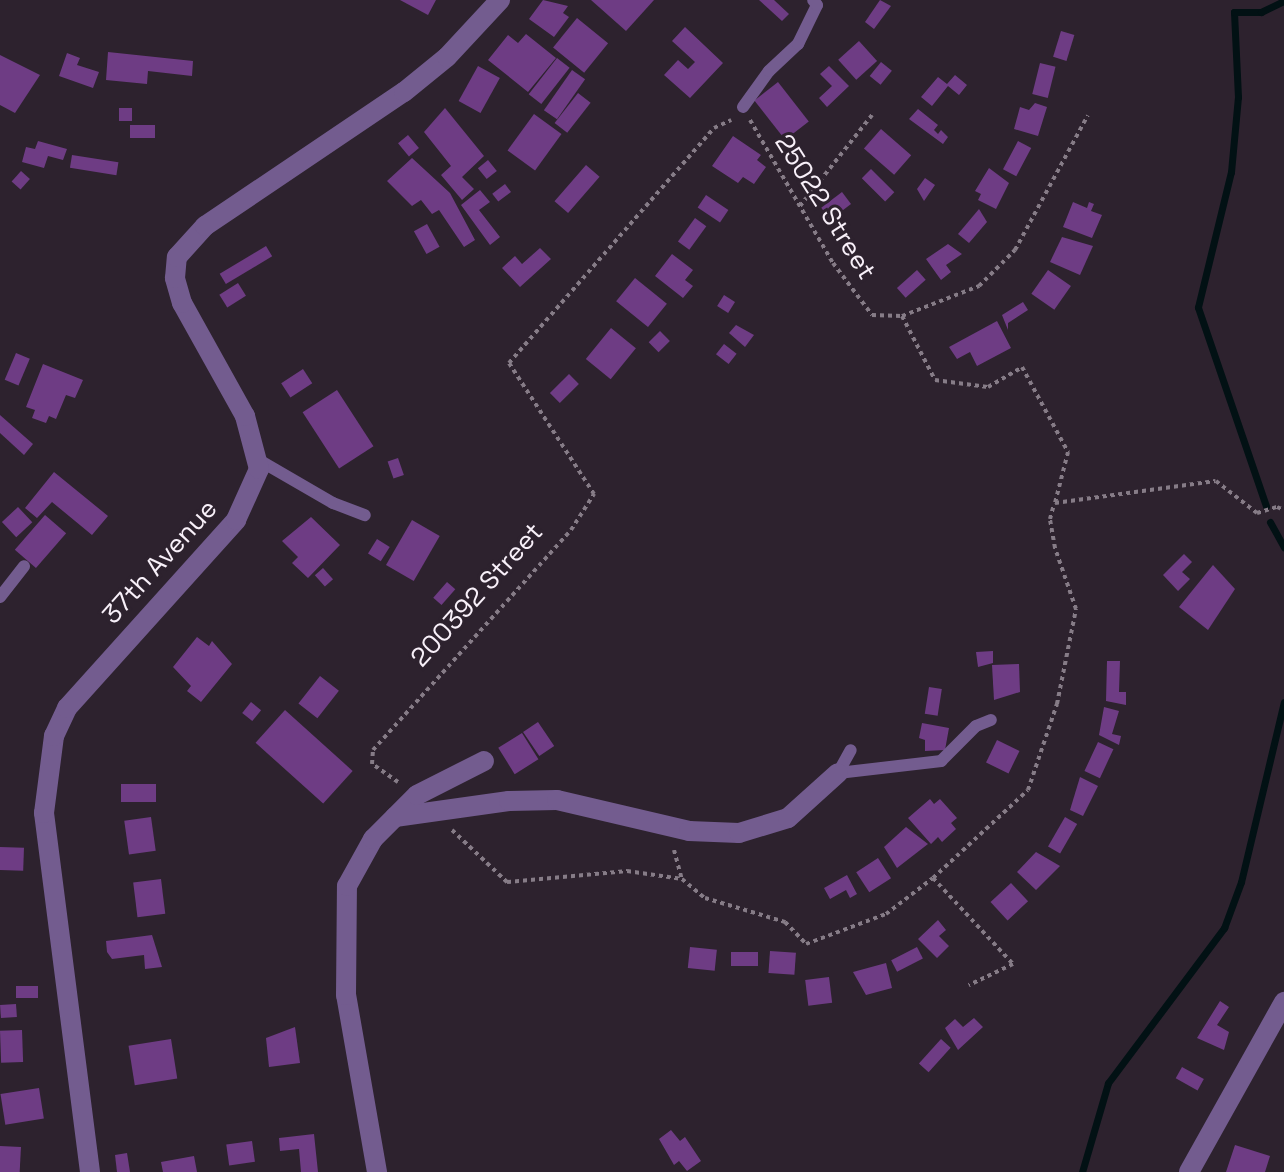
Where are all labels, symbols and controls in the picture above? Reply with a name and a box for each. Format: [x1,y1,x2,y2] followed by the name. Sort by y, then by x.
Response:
[768,129,882,285] street label: 25022 Street
[96,493,224,631] street label: 37th Avenue
[404,517,550,673] street label: 200392 Street

